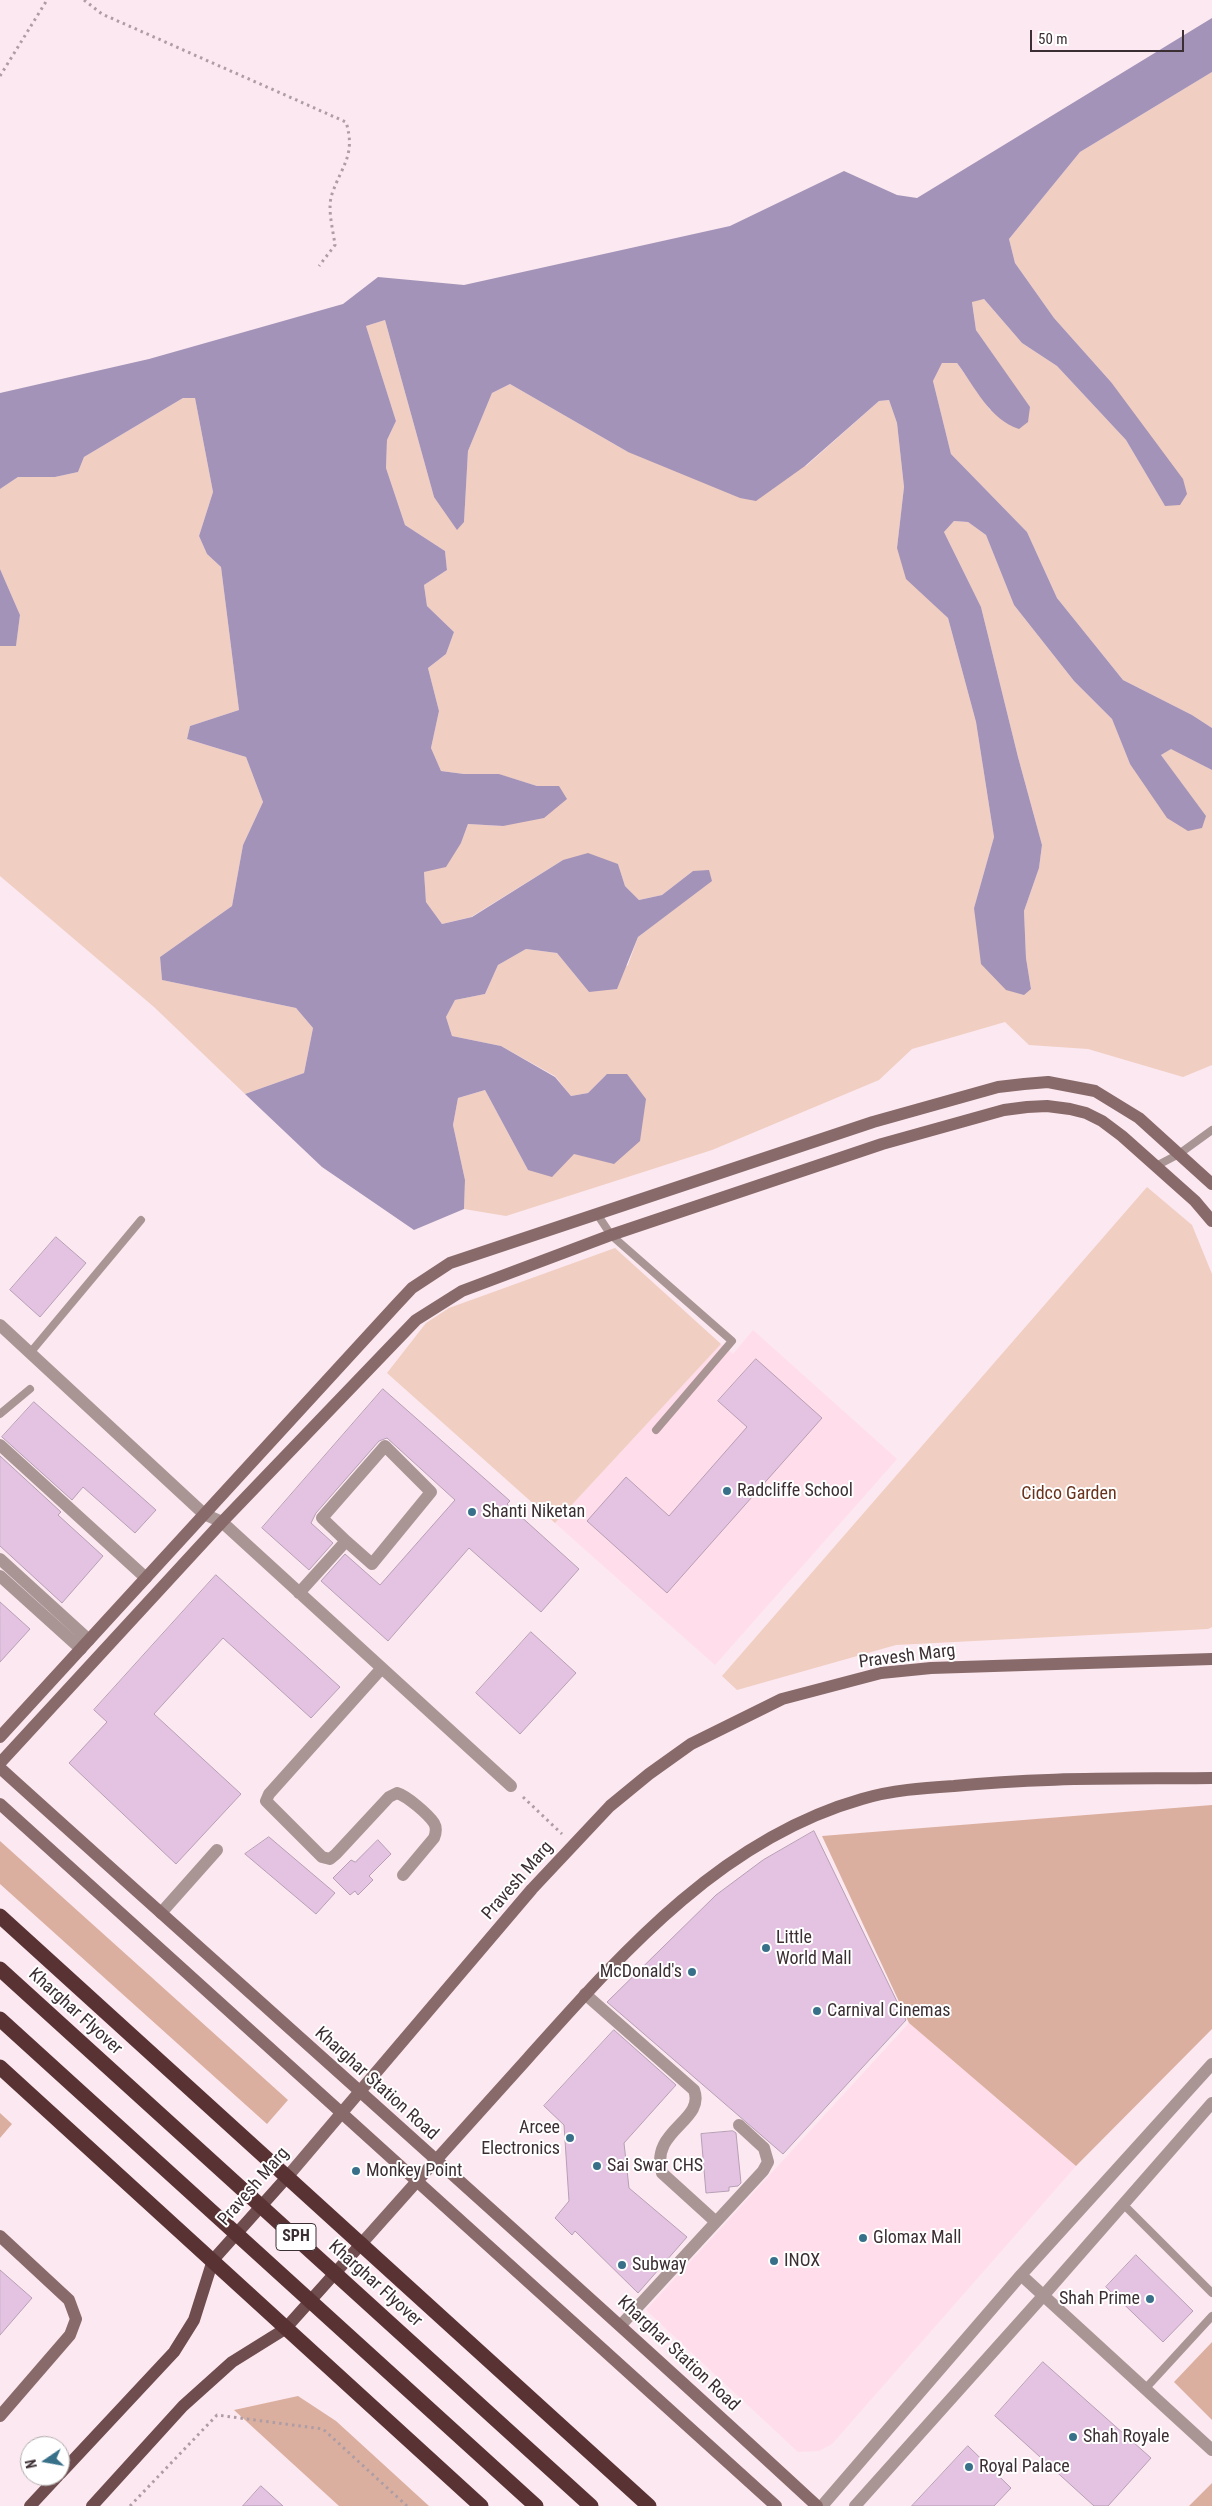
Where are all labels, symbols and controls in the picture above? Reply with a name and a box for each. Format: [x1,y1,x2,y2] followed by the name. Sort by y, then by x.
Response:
[1032,20,1186,52] scale bar
[1038,30,1068,48] text: 50 m
[737,1480,853,1502] place label: Radcliffe School
[1021,1483,1117,1505] park label: Cidco Garden
[721,1485,733,1497] marker: Radcliffe School
[482,1501,585,1523] place label: Shanti Niketan
[466,1506,478,1518] marker: Shanti Niketan
[858,1640,956,1674] street label: Pravesh Marg
[478,1837,558,1925] street label: Pravesh Marg
[776,1927,852,1970] place label: Little World Mall
[760,1942,772,1954] marker: Little World Mall
[600,1961,682,1983] place label: McDonald's
[24,1964,126,2060] street label: Kharghar Flyover
[686,1966,698,1978] marker: McDonald's
[827,2000,950,2022] place label: Carnival Cinemas
[811,2005,823,2017] marker: Carnival Cinemas
[310,2023,442,2145] street label: Kharghar Station Road
[481,2117,560,2160] place label: Arcee Electronics
[564,2132,576,2144] marker: Arcee Electronics
[214,2143,294,2231] street label: Pravesh Marg
[607,2155,703,2177] place label: Sai Swar CHS
[366,2160,462,2182] place label: Monkey Point
[591,2160,603,2172] marker: Sai Swar CHS
[350,2165,362,2177] marker: Monkey Point
[276,2224,316,2250] road number: SPH
[873,2227,961,2249] place label: Glomax Mall
[857,2232,869,2244] marker: Glomax Mall
[324,2236,426,2332] street label: Kharghar Flyover
[784,2250,820,2272] place label: INOX
[632,2254,687,2276] place label: Subway
[768,2255,780,2267] marker: INOX
[616,2259,628,2271] marker: Subway
[1059,2288,1140,2310] place label: Shah Prime
[612,2292,744,2416] street label: Kharghar Station Road
[1144,2293,1156,2305] marker: Shah Prime
[1083,2426,1169,2448] place label: Shah Royale
[1067,2431,1079,2443] marker: Shah Royale
[20,2436,70,2486] north arrow
[979,2456,1070,2478] place label: Royal Palace
[23,2458,40,2470] text: N
[963,2461,975,2473] marker: Royal Palace

